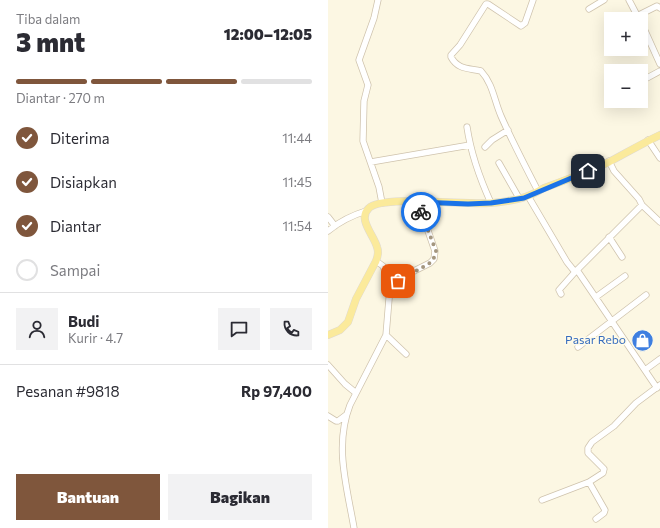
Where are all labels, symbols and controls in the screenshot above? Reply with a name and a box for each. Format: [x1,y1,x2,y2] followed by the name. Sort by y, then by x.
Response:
[16,11,80,27] text: Tiba dalam
[604,12,648,108] map controls
[604,12,648,56] button: +
[224,25,312,43] text: 12:00–12:05
[16,26,85,57] text: 3 mnt
[604,64,648,108] button: −
[16,90,105,106] text: Diantar · 270 m
[16,127,38,149] icon: check
[50,129,110,147] text: Diterima
[282,130,312,146] text: 11:44
[571,154,605,188] pin
[577,160,599,182] icon: home
[16,171,38,193] icon: check
[50,173,117,191] text: Disiapkan
[283,174,312,190] text: 11:45
[401,192,441,232] courier
[410,201,432,223] icon: bike
[16,215,38,237] icon: check
[50,217,101,235] text: Diantar
[283,218,312,234] text: 11:54
[50,261,100,279] text: Sampai
[381,264,415,298] pin
[387,270,409,292] icon: bag
[16,308,58,350] button: person
[218,308,260,350] button: chat
[270,308,312,350] button: phone
[68,312,99,330] text: Budi
[629,327,655,353] shop icon: Pasar Rebo
[68,330,123,346] text: Kurir · 4.7
[565,332,626,346] place label: Pasar Rebo
[16,382,120,400] text: Pesanan #9818
[241,382,312,400] text: Rp 97,400
[16,474,160,520] button: Bantuan
[168,474,312,520] button: Bagikan

